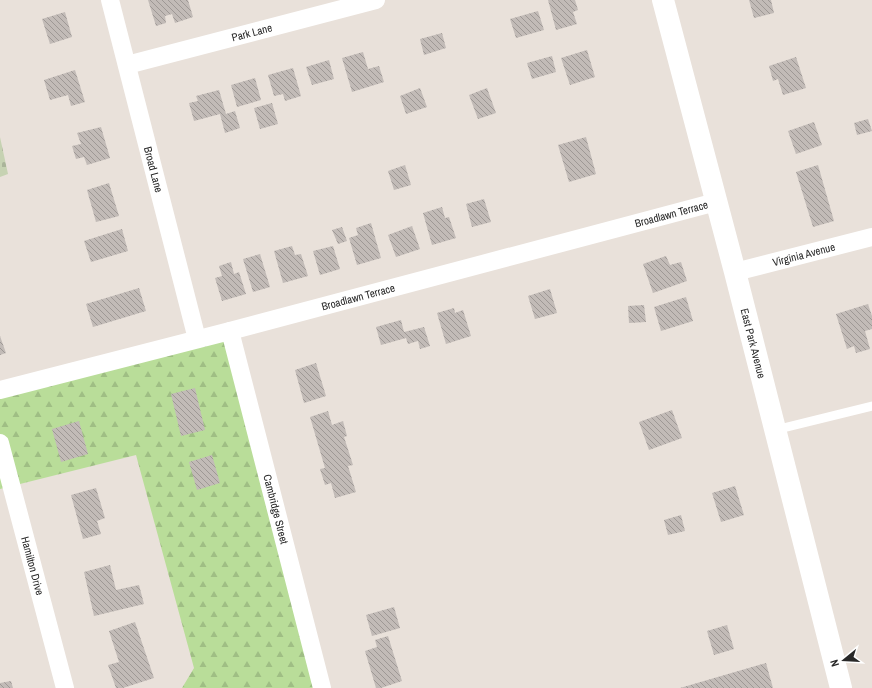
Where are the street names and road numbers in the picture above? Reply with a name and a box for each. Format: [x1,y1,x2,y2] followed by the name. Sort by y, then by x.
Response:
[230,20,274,44] street label: Park Lane
[141,145,166,194] street label: Broad Lane
[633,197,709,230] street label: Broadlawn Terrace
[771,240,837,269] street label: Virginia Avenue
[320,281,396,313] street label: Broadlawn Terrace
[738,307,769,380] street label: East Park Avenue
[260,473,292,546] street label: Cambridge Street
[18,535,47,597] street label: Hamilton Drive

